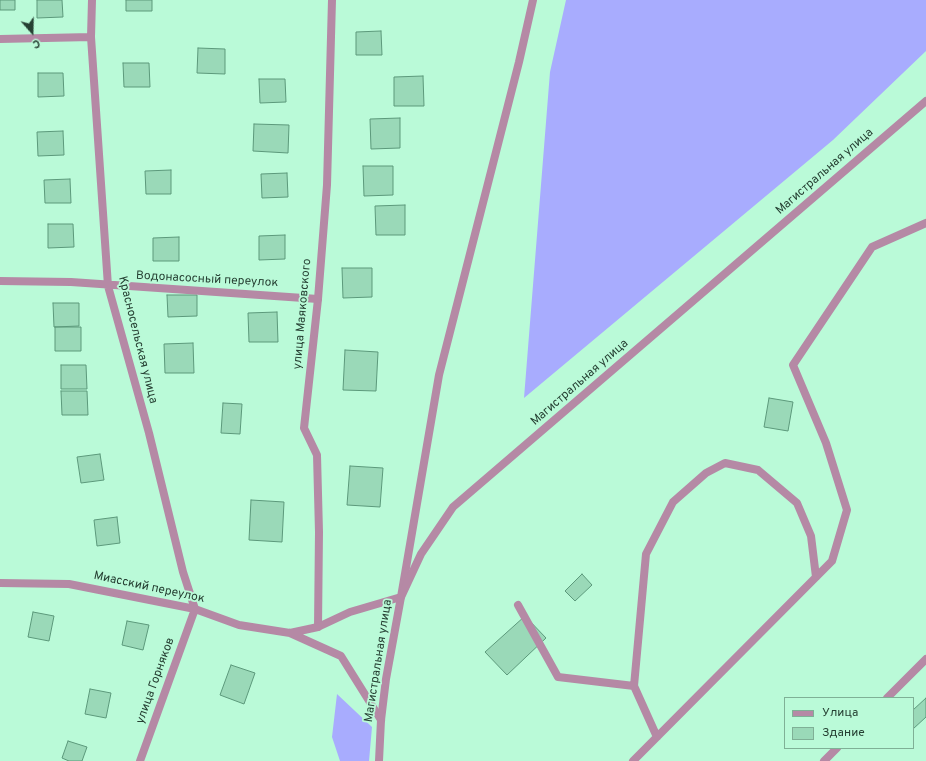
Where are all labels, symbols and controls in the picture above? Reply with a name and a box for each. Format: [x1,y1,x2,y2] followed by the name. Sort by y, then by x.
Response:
[12,12,52,52] north arrow
[30,35,42,51] text: С
[773,126,877,218] street label: Магистральная улица
[291,258,315,370] street label: улица Маяковского
[135,269,279,291] street label: Водонасосный переулок
[114,275,160,405] street label: Красносельская улица
[528,337,632,429] street label: Магистральная улица
[92,569,206,607] street label: Миасский переулок
[362,599,396,723] street label: Магистральная улица
[134,636,178,726] street label: улица Горняков
[784,697,914,749] legend
[822,705,858,721] text: Улица
[822,725,865,741] text: Здание

